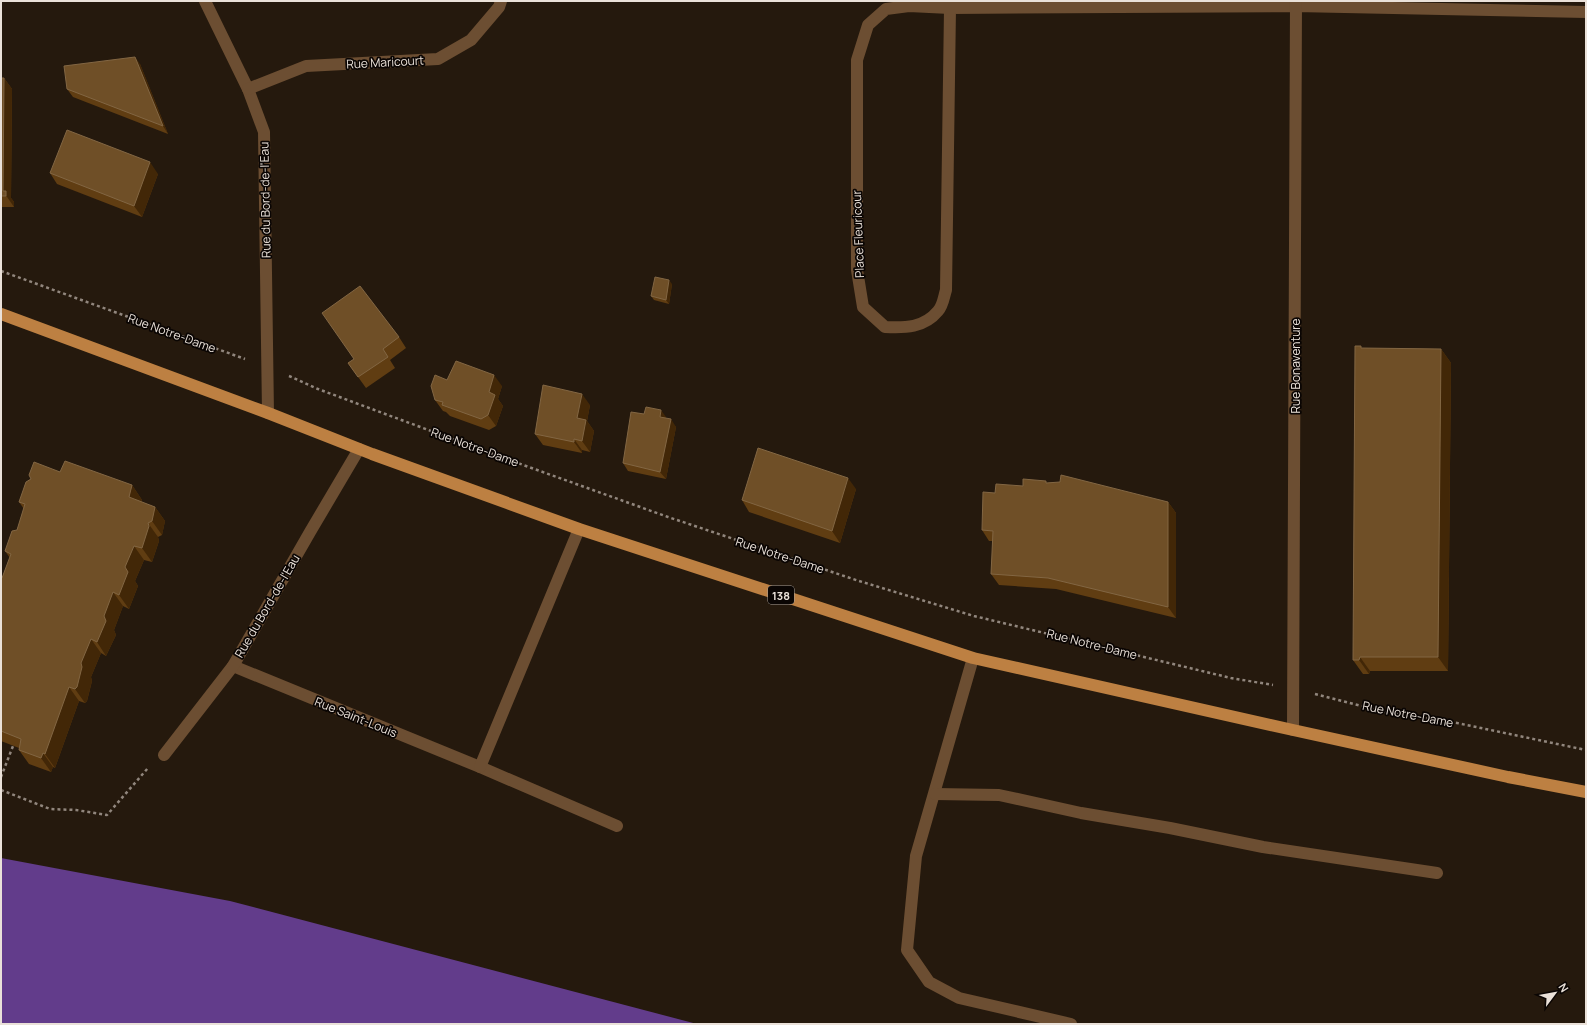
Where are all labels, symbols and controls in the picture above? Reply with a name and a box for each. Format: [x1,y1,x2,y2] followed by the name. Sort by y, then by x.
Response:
[346,51,424,73] street label: Rue Maricourt
[255,142,275,258] street label: Rue du Bord-de-l'Eau
[848,189,868,278] street label: Place Fleuricour
[126,309,218,357] street label: Rue Notre-Dame
[1287,318,1304,414] street label: Rue Bonaventure
[429,423,521,471] street label: Rue Notre-Dame
[733,533,827,577] street label: Rue Notre-Dame
[231,551,303,661] street label: Rue du Bord-de-l'Eau
[768,586,794,604] road number: 138
[1045,625,1139,663] street label: Rue Notre-Dame
[312,693,400,741] street label: Rue Saint-Louis
[1361,697,1455,731] street label: Rue Notre-Dame
[1535,973,1575,1013] north arrow
[1555,980,1572,995] text: N

